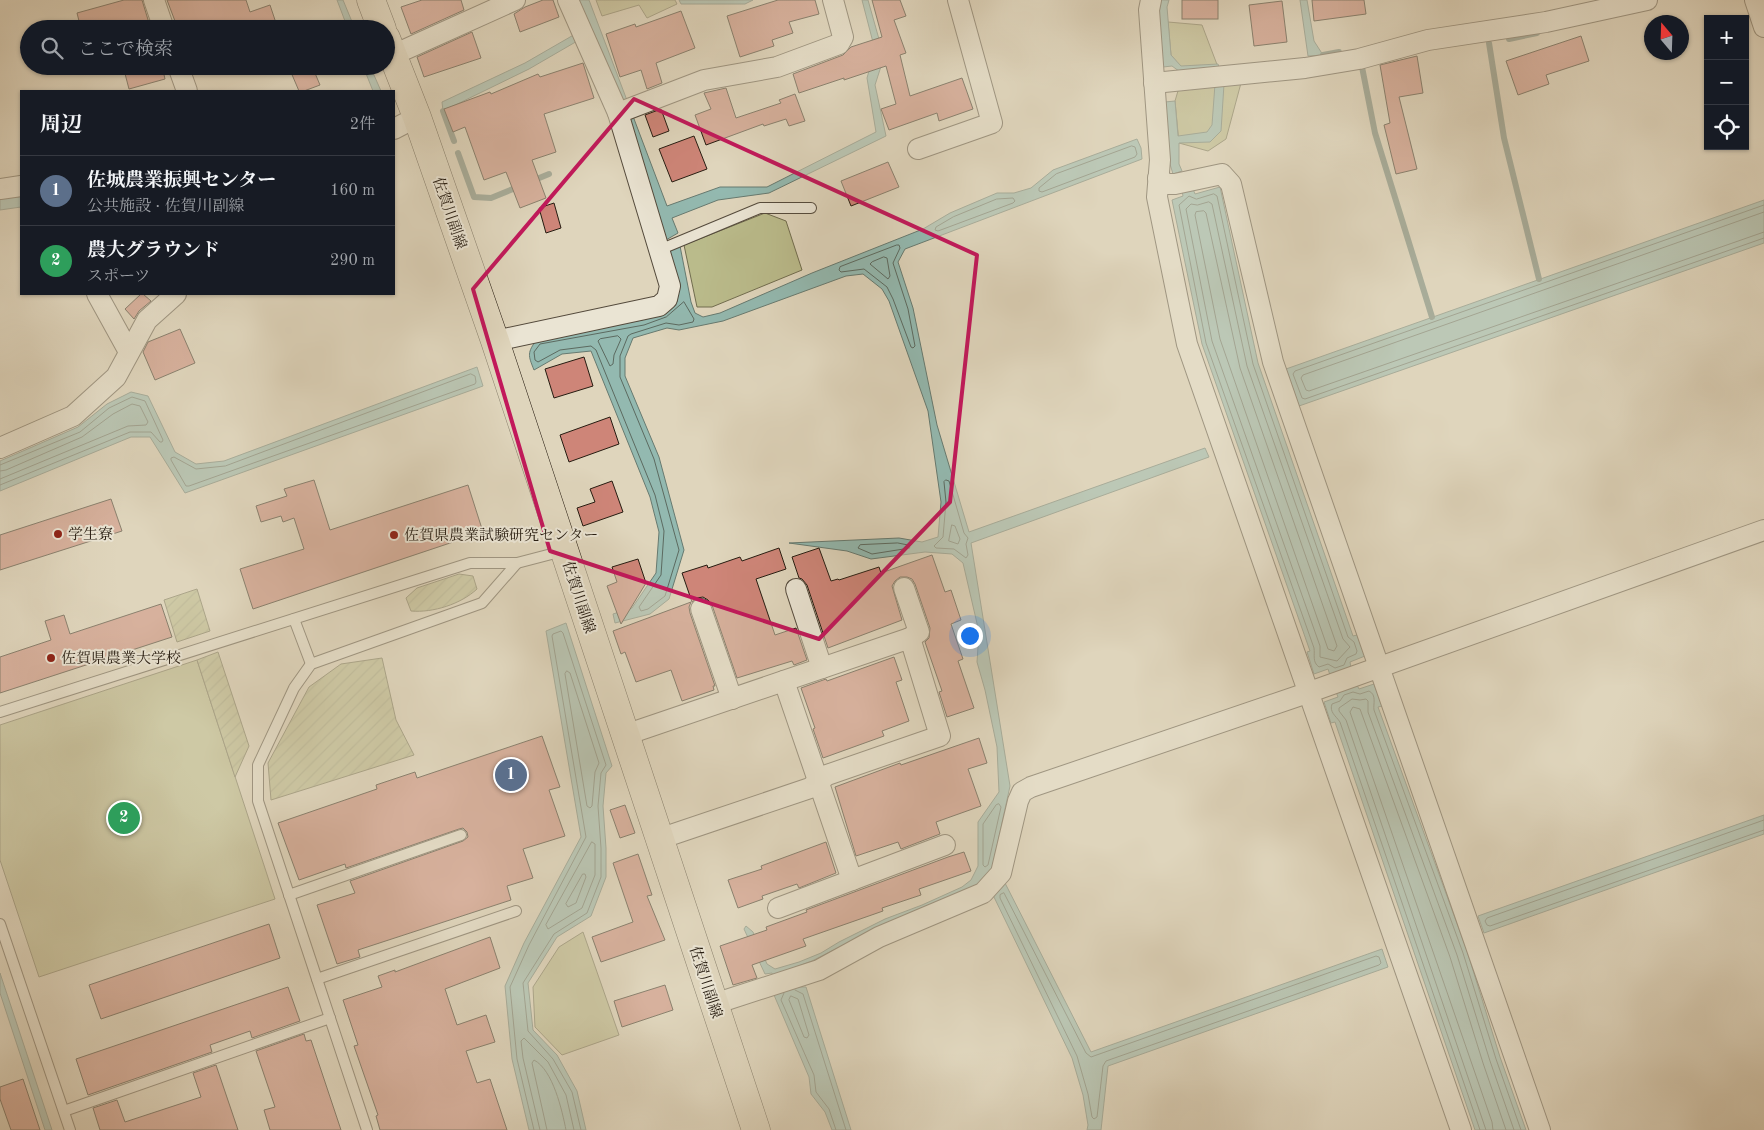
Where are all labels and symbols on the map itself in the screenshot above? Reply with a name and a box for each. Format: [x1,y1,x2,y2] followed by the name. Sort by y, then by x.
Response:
[1644,15,1689,60] north arrow
[429,175,470,251] street label: 佐賀川副線
[68,526,113,543] place label: 学生寮
[404,527,598,544] place label: 佐賀県農業試験研究センター
[52,528,64,540] marker: 学生寮
[388,529,400,541] marker: 佐賀県農業試験研究センター
[559,559,598,635] street label: 佐賀川副線
[957,623,983,649] your location
[61,650,181,667] place label: 佐賀県農業大学校
[45,652,57,664] marker: 佐賀県農業大学校
[495,756,527,794] pin: 1
[108,799,140,837] pin: 2
[686,944,725,1020] street label: 佐賀川副線

